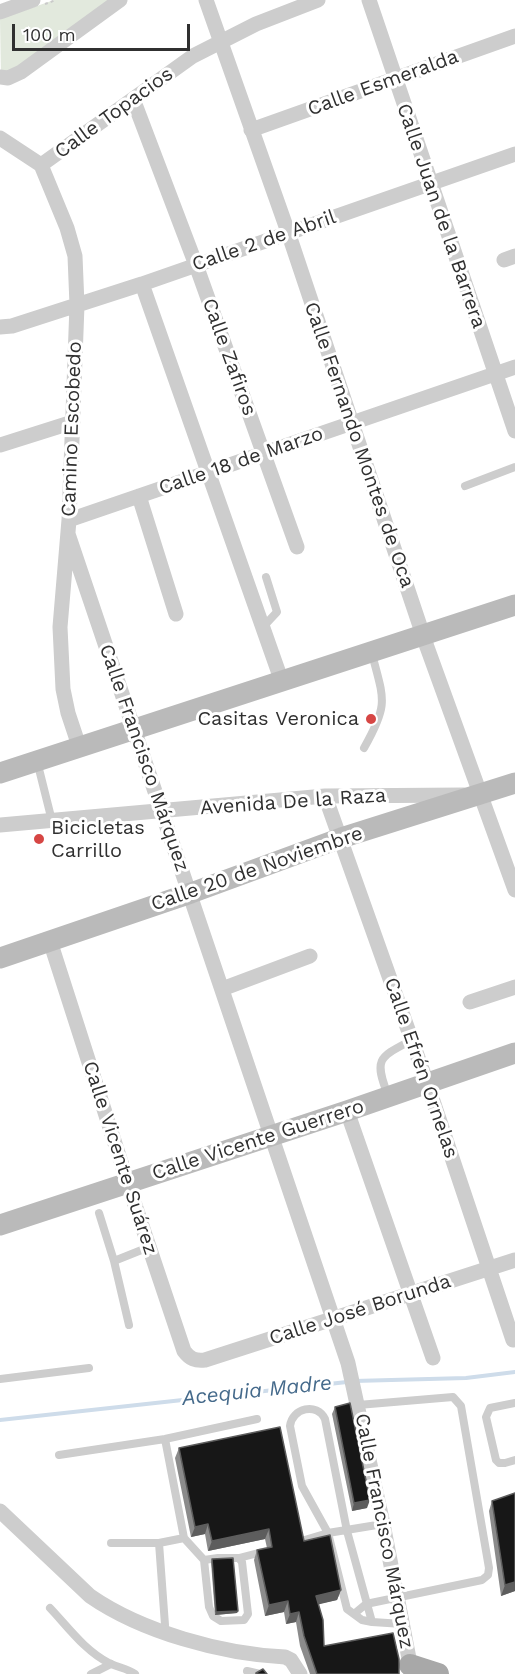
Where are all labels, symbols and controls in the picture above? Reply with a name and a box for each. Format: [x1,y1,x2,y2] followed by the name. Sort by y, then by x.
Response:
[15,12,194,50] scale bar
[23,24,76,45] text: 100 m
[304,45,462,121] street label: Calle Esmeralda
[50,62,178,164] street label: Calle Topacios
[391,101,491,331] street label: Calle Juan de la Barrera
[189,205,339,277] street label: Calle 2 de Abril
[197,295,261,419] street label: Calle Zafiros
[299,299,419,591] street label: Calle Fernando Montes de Oca
[57,341,87,517] street label: Camino Escobedo
[156,422,326,500] street label: Calle 18 de Marzo
[94,641,194,875] street label: Calle Francisco Márquez
[197,707,359,731] place label: Casitas Veronica
[364,712,378,726] marker: Casitas Veronica
[199,784,387,820] street label: Avenida De la Raza
[51,816,145,863] place label: Bicicletas Carrillo
[148,821,366,917] street label: Calle 20 de Noviembre
[32,832,46,846] marker: Bicicletas Carrillo
[379,975,463,1161] street label: Calle Efrén Ornelas
[77,1058,163,1258] street label: Calle Vicente Suárez
[149,1094,367,1186] street label: Calle Vicente Guerrero
[266,1269,454,1351] street label: Calle José Borunda
[181,1371,333,1411] water label: Acequia Madre
[349,1411,419,1651] street label: Calle Francisco Márquez

